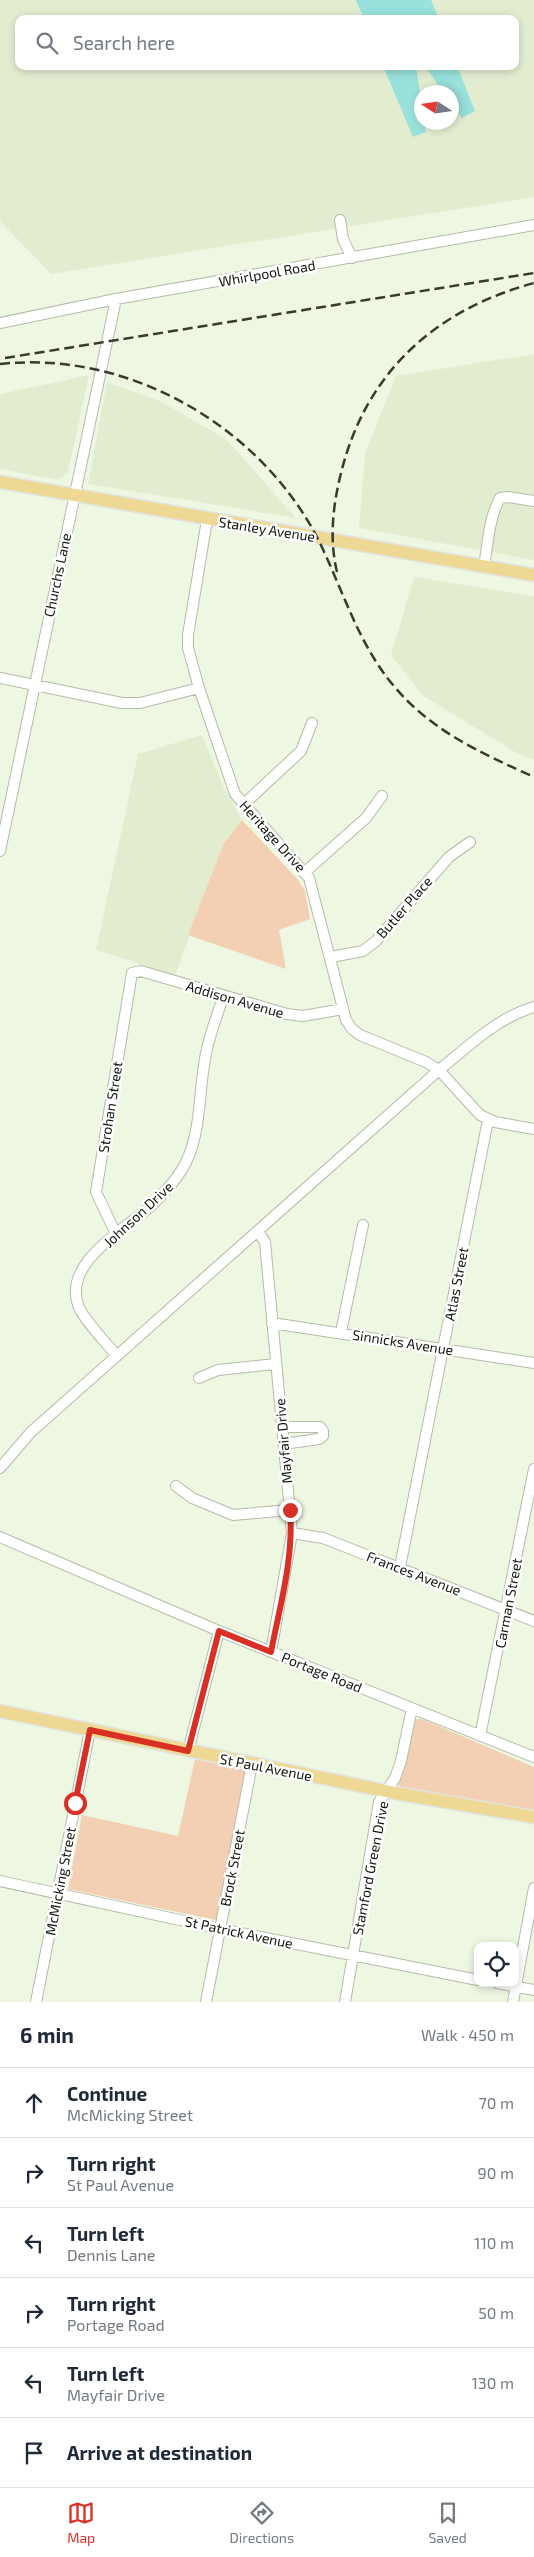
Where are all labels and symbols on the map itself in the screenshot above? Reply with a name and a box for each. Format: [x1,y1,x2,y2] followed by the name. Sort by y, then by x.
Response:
[414,85,459,130] north arrow
[217,256,317,290] street label: Whirlpool Road
[218,513,316,545] street label: Stanley Avenue
[40,532,74,618] street label: Churchs Lane
[236,797,310,875] street label: Heritage Drive
[373,873,435,941] street label: Butler Place
[184,977,286,1021] street label: Addison Avenue
[94,1060,126,1154] street label: Strohan Street
[100,1178,176,1250] street label: Johnson Drive
[441,1246,471,1322] street label: Atlas Street
[351,1326,455,1358] street label: Sinnicks Avenue
[271,1398,295,1484] street label: Mayfair Drive
[279,1499,302,1522] route end
[364,1547,464,1599] street label: Frances Avenue
[491,1557,525,1649] street label: Carman Street
[279,1648,365,1696] street label: Portage Road
[218,1750,314,1784] street label: St Paul Avenue
[64,1792,87,1815] route start
[349,1799,391,1937] street label: Stamford Green Drive
[41,1825,79,1937] street label: McMicking Street
[216,1828,248,1908] street label: Brock Street
[183,1912,295,1952] street label: St Patrick Avenue

